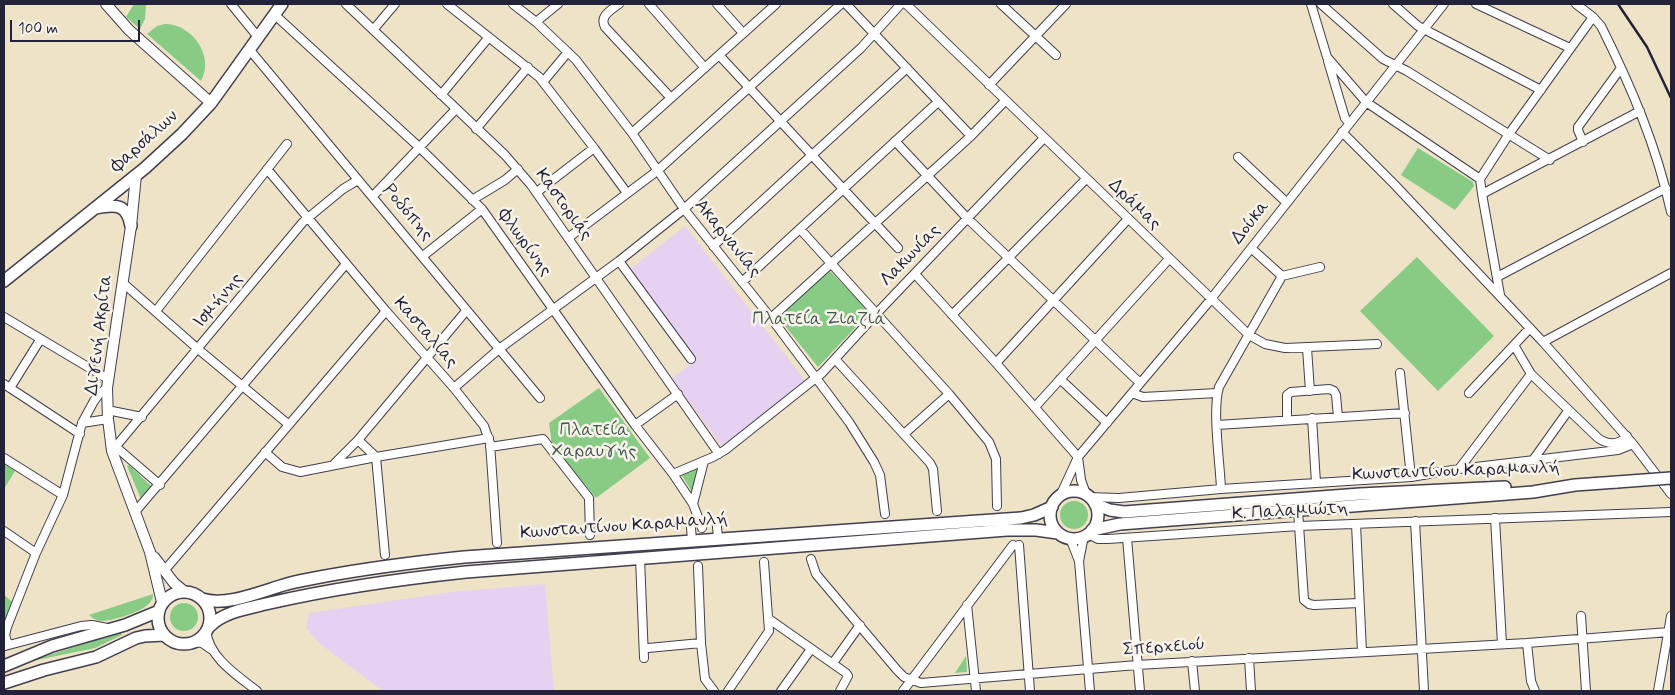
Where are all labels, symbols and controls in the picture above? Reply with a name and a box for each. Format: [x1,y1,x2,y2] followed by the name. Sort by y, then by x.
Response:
[12,10,142,42] scale bar
[18,19,58,39] text: 100 m
[107,106,183,178] street label: Φαρσάλων
[530,165,596,245] street label: Καστοριάς
[1103,175,1165,235] street label: Δράμας
[377,180,437,246] street label: Ροδόπης
[689,196,765,282] street label: Ακαρνανίας
[1227,197,1275,249] street label: Δούκα
[492,205,556,281] street label: Φλωρίνης
[876,220,946,292] street label: Λακωνίας
[190,269,248,333] street label: Ισμήνης
[82,273,118,397] street label: Διγενή Ακρίτα
[388,293,462,373] street label: Κασταλίας
[752,309,886,331] park label: Πλατεία Ζιαζιά
[552,420,636,462] park label: Πλατεία Χαραυγής
[1352,458,1560,486] street label: Κωνσταντίνου Καραμανλή
[1231,498,1349,526] street label: Κ. Παλαμιώτη
[520,509,728,545] street label: Κωνσταντίνου Καραμανλή
[1122,634,1206,662] street label: Σπερχειού

